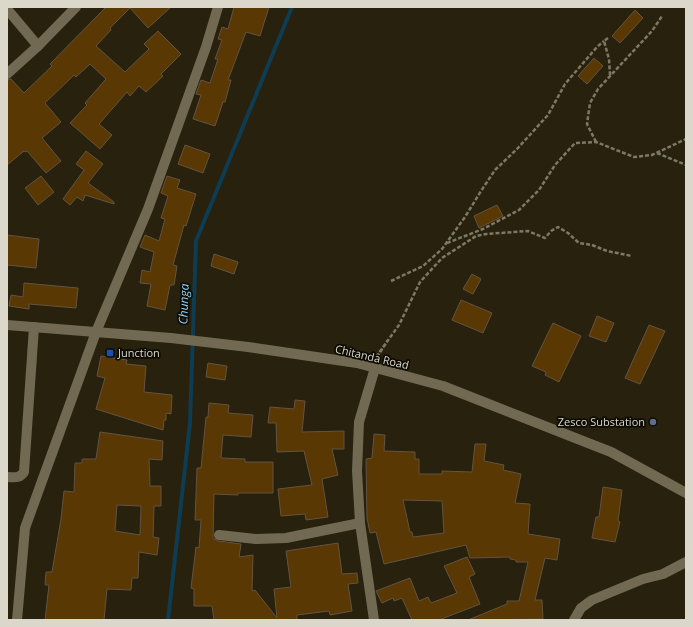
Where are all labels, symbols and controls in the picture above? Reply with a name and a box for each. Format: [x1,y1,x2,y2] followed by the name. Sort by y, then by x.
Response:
[174,283,193,325] water label: Chunga
[334,341,410,372] street label: Chitanda Road
[117,345,160,360] place label: Junction
[105,348,115,358] marker: Junction
[558,414,645,429] place label: Zesco Substation
[648,417,658,427] marker: Zesco Substation

